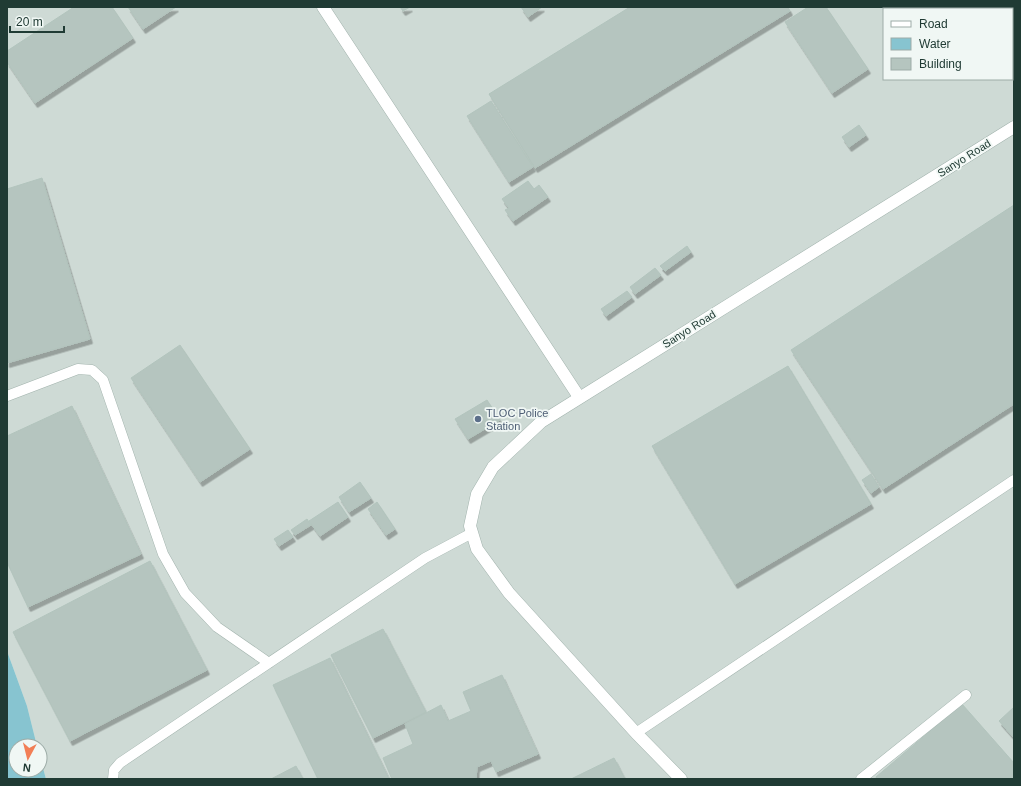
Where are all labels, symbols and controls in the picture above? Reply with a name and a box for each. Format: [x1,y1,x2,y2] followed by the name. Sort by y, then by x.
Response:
[10,8,64,34] scale bar
[883,8,1013,80] legend
[16,15,43,29] text: 20 m
[919,17,948,31] text: Road
[919,37,951,51] text: Water
[919,57,962,71] text: Building
[935,137,993,179] street label: Sanyo Road
[660,308,718,350] street label: Sanyo Road
[486,407,548,432] place label: TLOC Police Station
[473,414,483,424] marker: TLOC Police Station
[8,738,48,778] north arrow
[22,761,31,774] text: N

